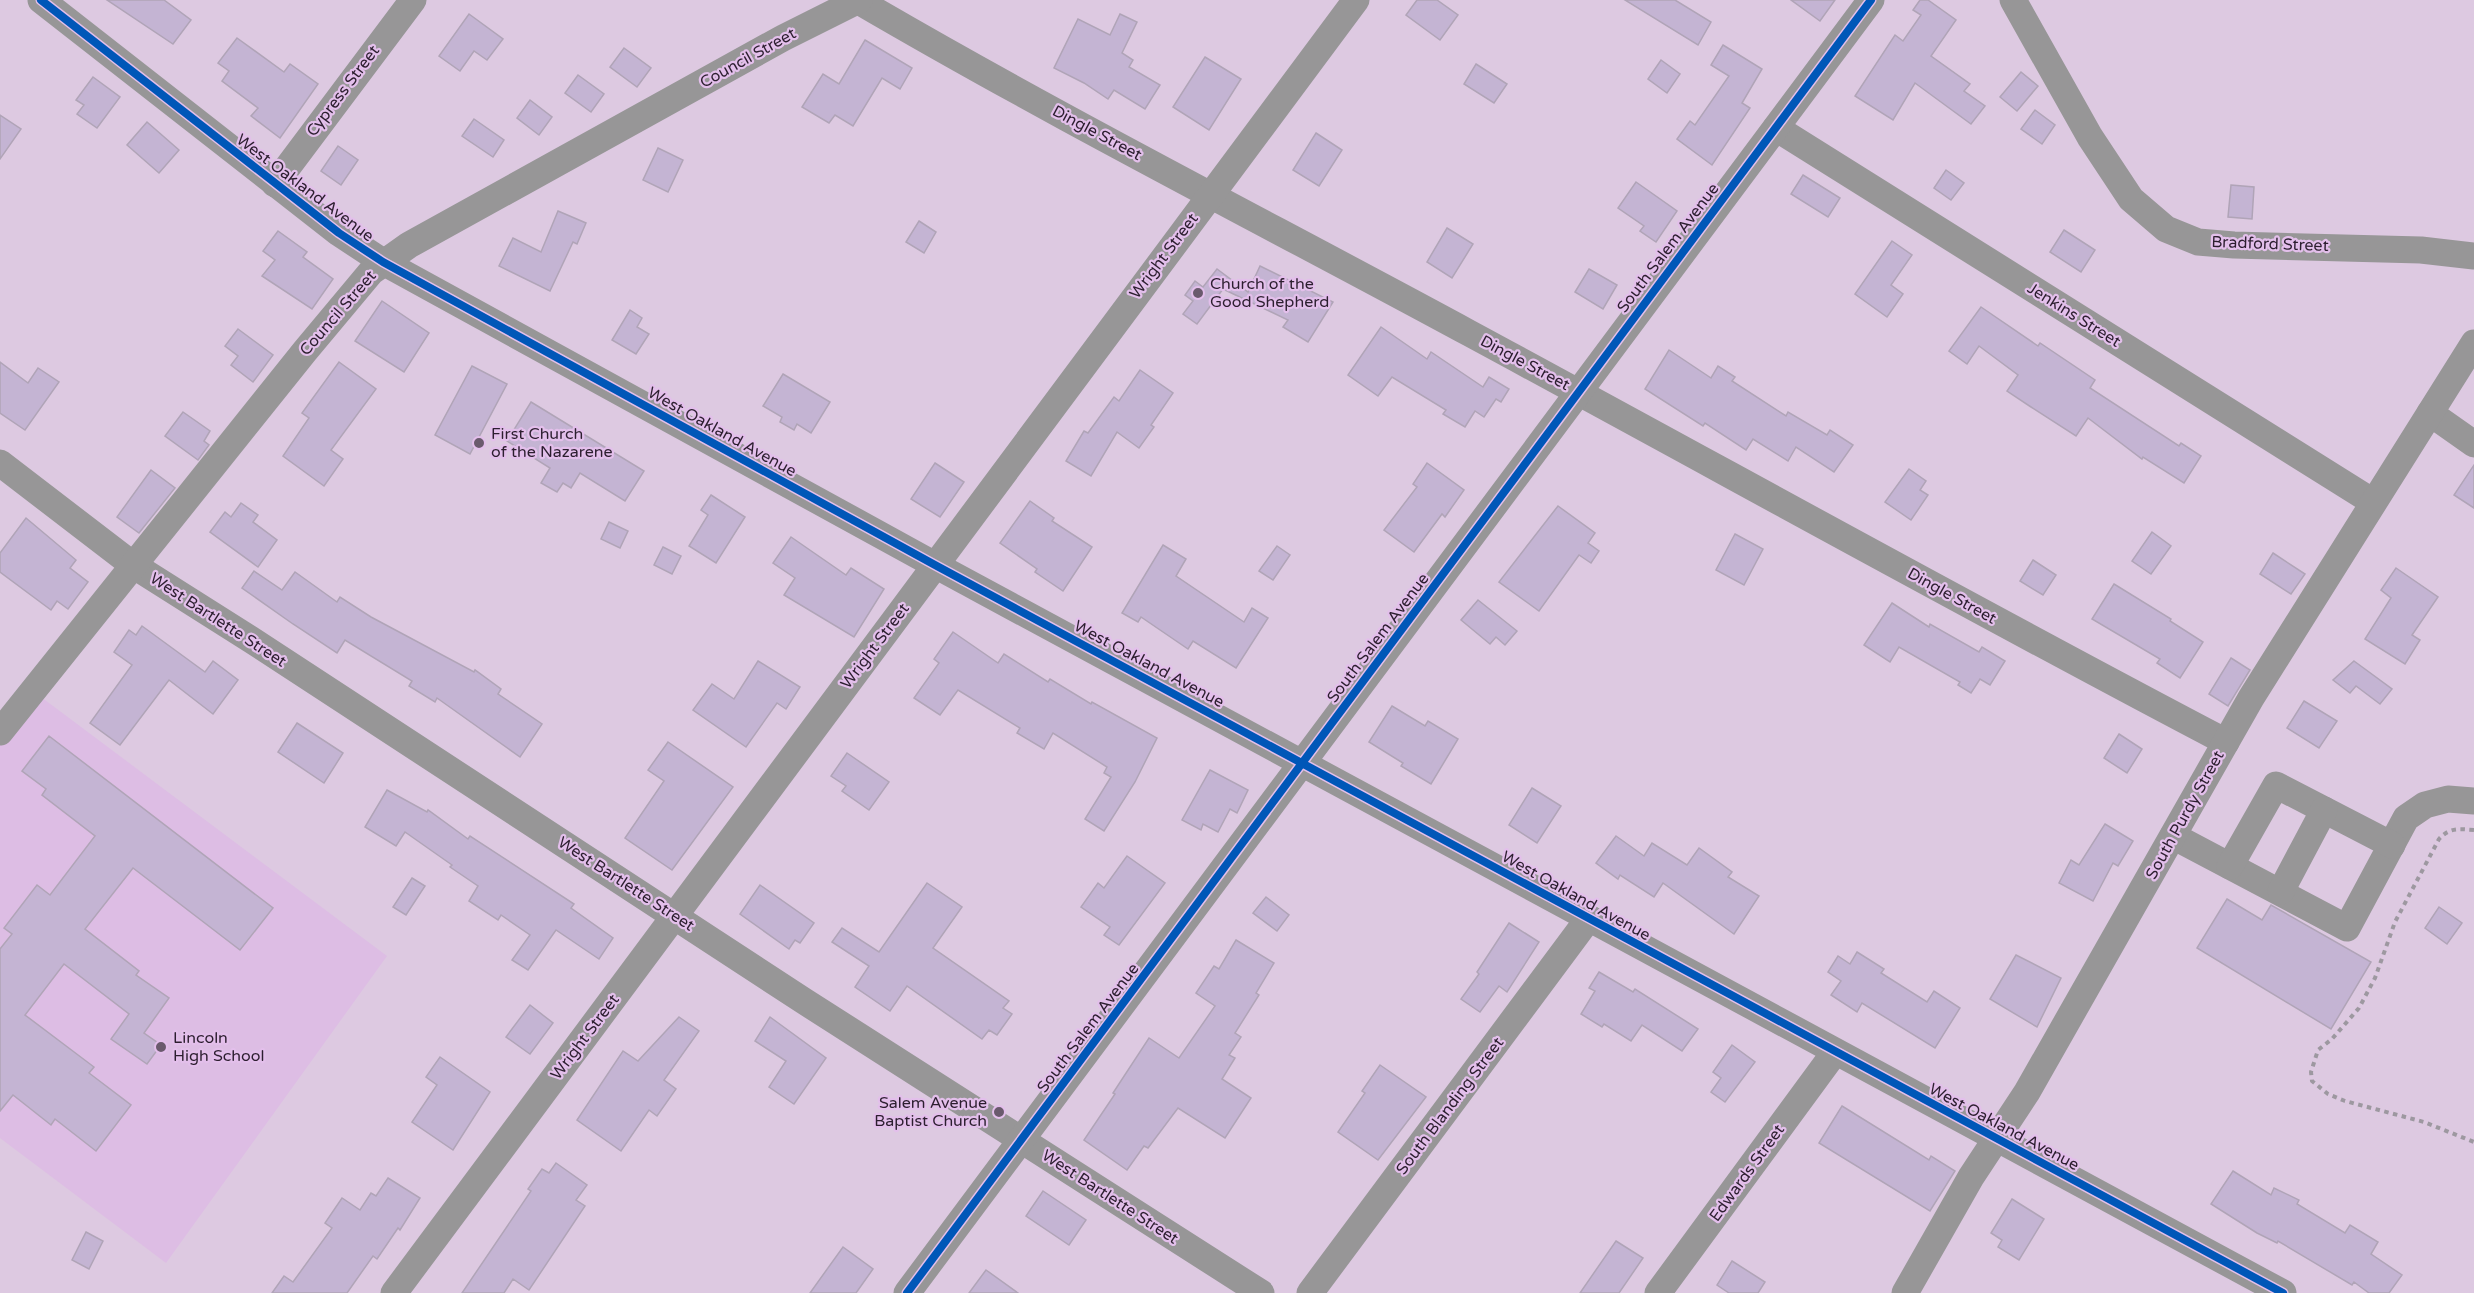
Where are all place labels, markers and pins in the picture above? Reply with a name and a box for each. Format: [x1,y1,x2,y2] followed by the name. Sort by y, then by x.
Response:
[1210,274,1329,312] place label: Church of the Good Shepherd
[1191,286,1205,300] marker: Church of the Good Shepherd
[491,424,613,462] place label: First Church of the Nazarene
[472,436,486,450] marker: First Church of the Nazarene
[173,1028,264,1066] place label: Lincoln High School
[154,1040,168,1054] marker: Lincoln High School
[874,1093,987,1131] place label: Salem Avenue Baptist Church
[992,1105,1006,1119] marker: Salem Avenue Baptist Church

